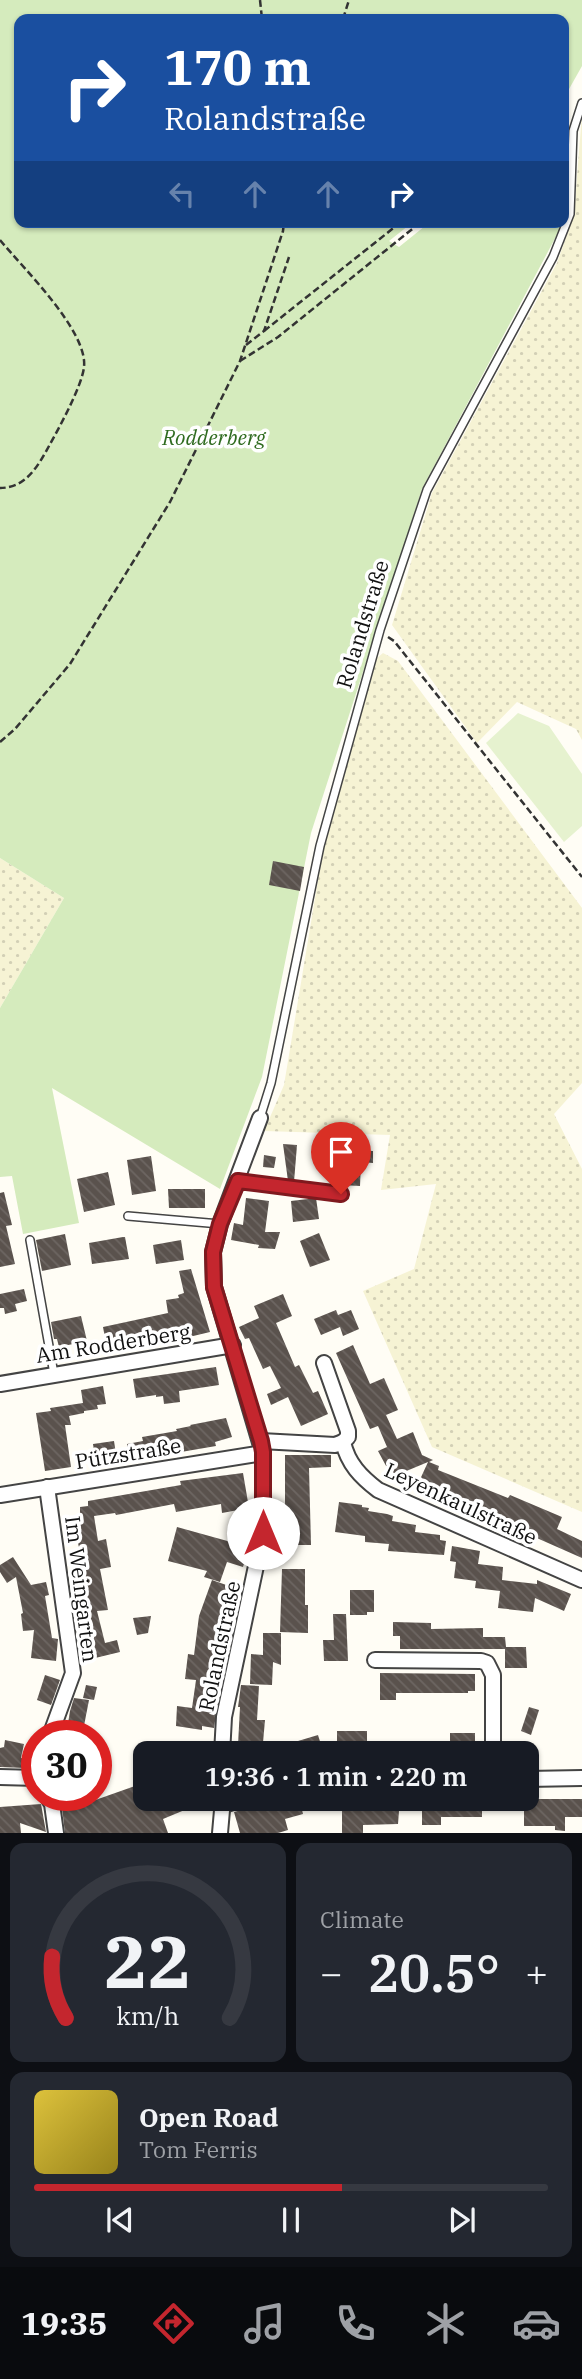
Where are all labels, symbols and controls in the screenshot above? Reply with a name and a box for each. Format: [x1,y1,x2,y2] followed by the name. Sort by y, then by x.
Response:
[164,35,311,98] text: 170 m
[49,42,140,133] icon: right
[164,97,366,139] text: Rolandstraße
[163,175,201,213] icon: left
[236,175,274,213] icon: ahead
[309,175,347,213] icon: ahead
[382,175,420,213] icon: right
[161,423,267,451] park label: Rodderberg
[329,557,395,691] street label: Rolandstraße
[311,1122,371,1194] pin
[322,1133,360,1171] icon: arrive
[34,1317,193,1369] street label: Am Rodderberg
[73,1431,183,1475] street label: Pützstraße
[380,1455,542,1551] street label: Leyenkaulstraße
[226,1496,300,1570] position arrow
[59,1514,105,1664] street label: Im Weingarten
[192,1578,246,1714] street label: Rolandstraße
[21,1720,112,1811] speed limit sign: 30
[205,1759,467,1793] text: 19:36 · 1 min · 220 m
[320,1904,404,1934] text: Climate
[104,1914,192,2009] text: 22
[368,1939,500,2006] text: 20.5°
[320,1948,343,1997] text: −
[525,1948,548,1997] text: +
[116,1999,180,2032] text: km/h
[139,2100,278,2134] text: Open Road
[139,2134,258,2164] text: Tom Ferris
[101,2201,139,2239] icon: previous
[272,2201,310,2239] icon: pause
[443,2201,481,2239] icon: next
[149,2299,198,2348] icon: directions
[240,2299,289,2348] icon: music
[331,2299,380,2348] icon: phone
[421,2299,470,2348] icon: climate
[512,2299,561,2348] icon: car
[21,2302,107,2344] text: 19:35

